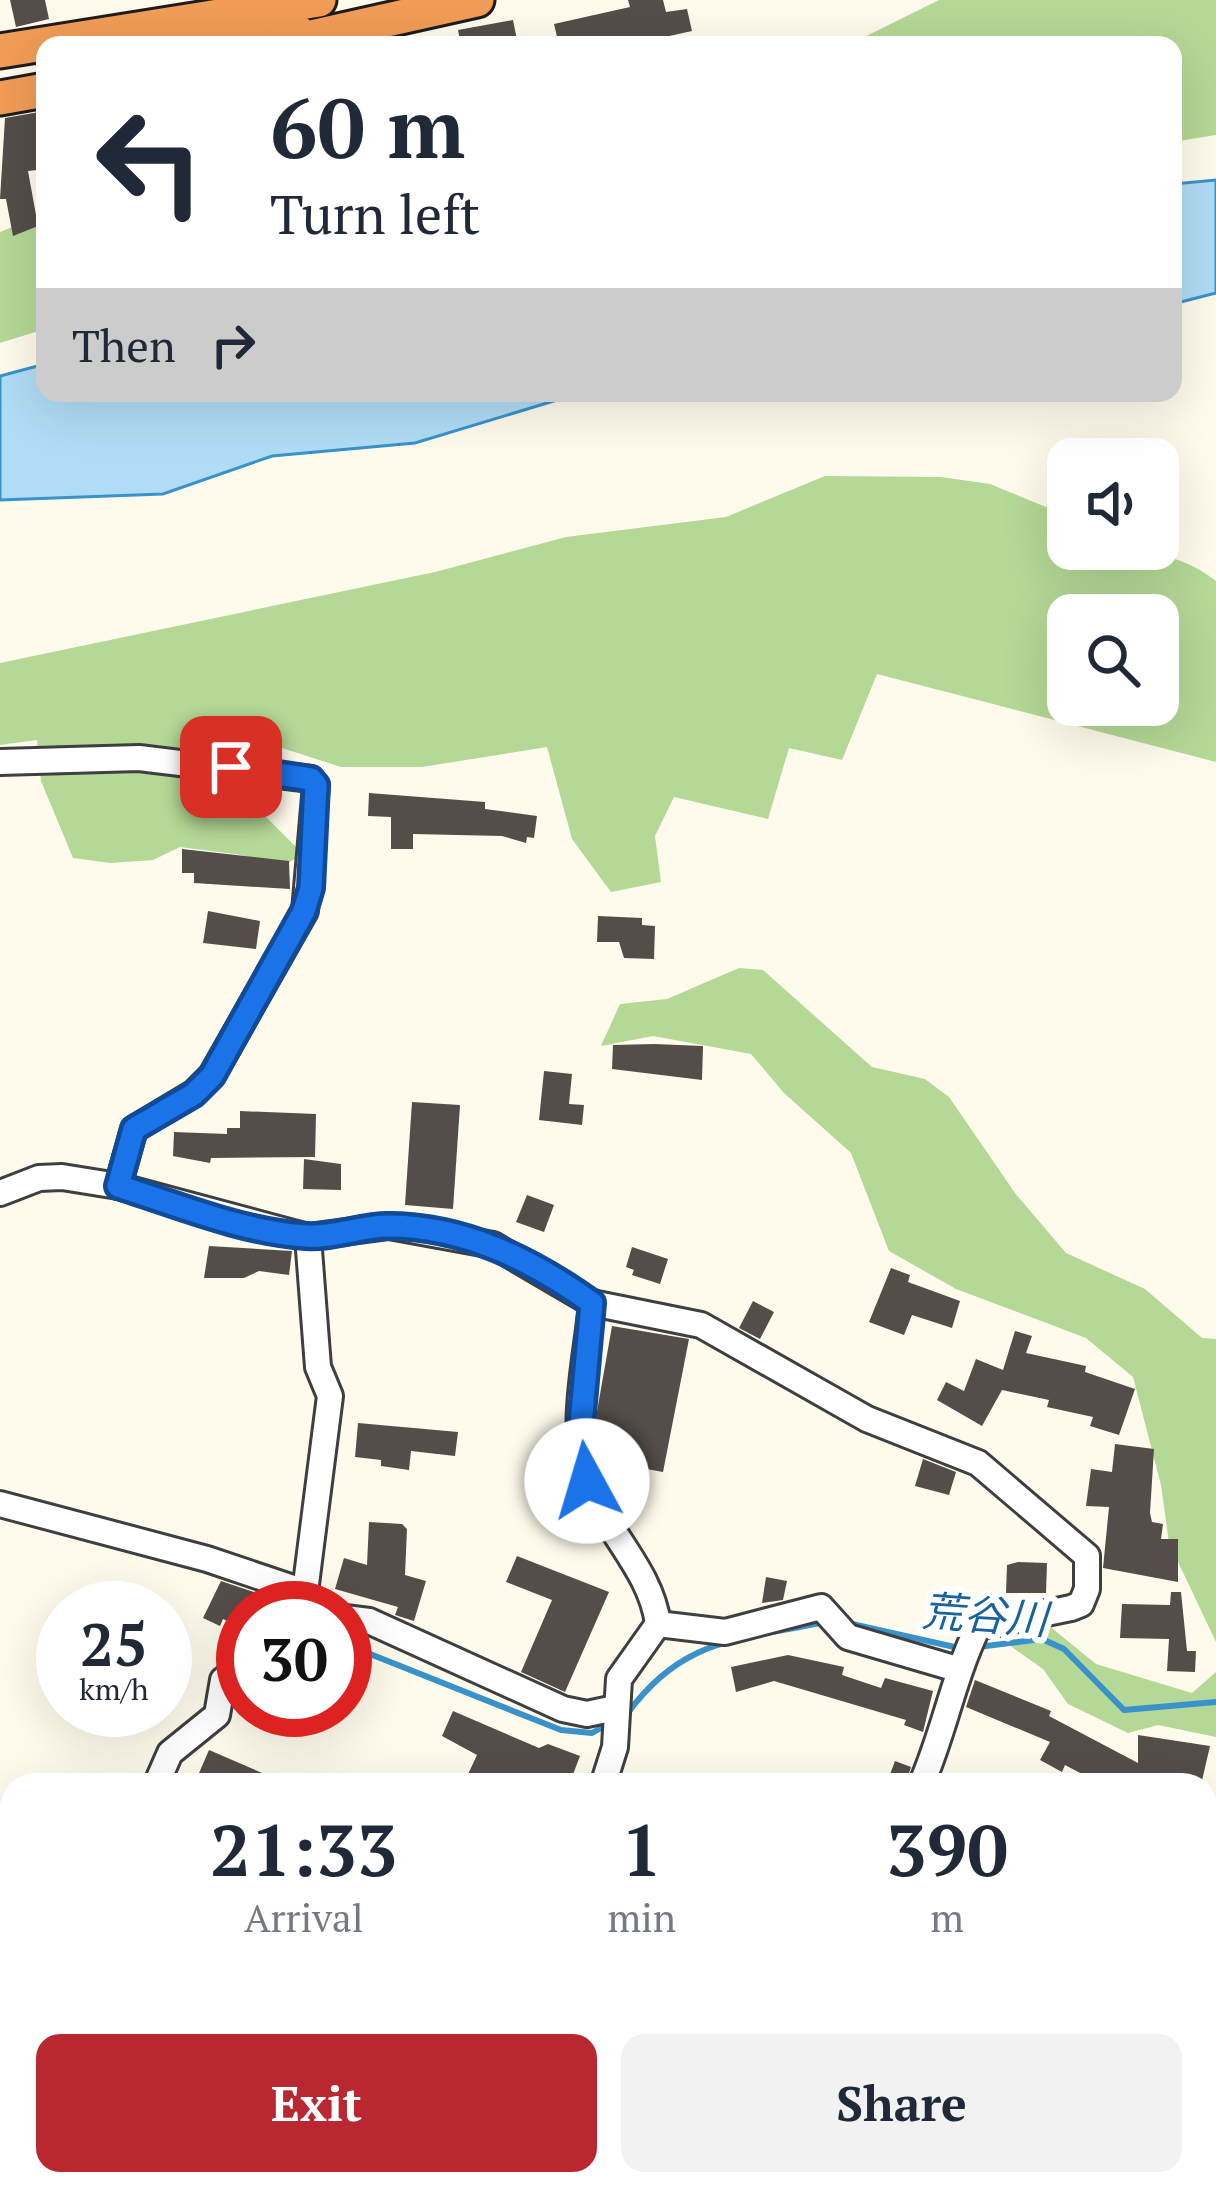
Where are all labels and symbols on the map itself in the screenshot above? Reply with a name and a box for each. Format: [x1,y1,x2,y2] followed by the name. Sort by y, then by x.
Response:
[180,716,282,818] pin
[524,1418,650,1544] position arrow
[216,1581,372,1737] speed limit sign: 30
[920,1582,1054,1647] water label: 荒谷川

